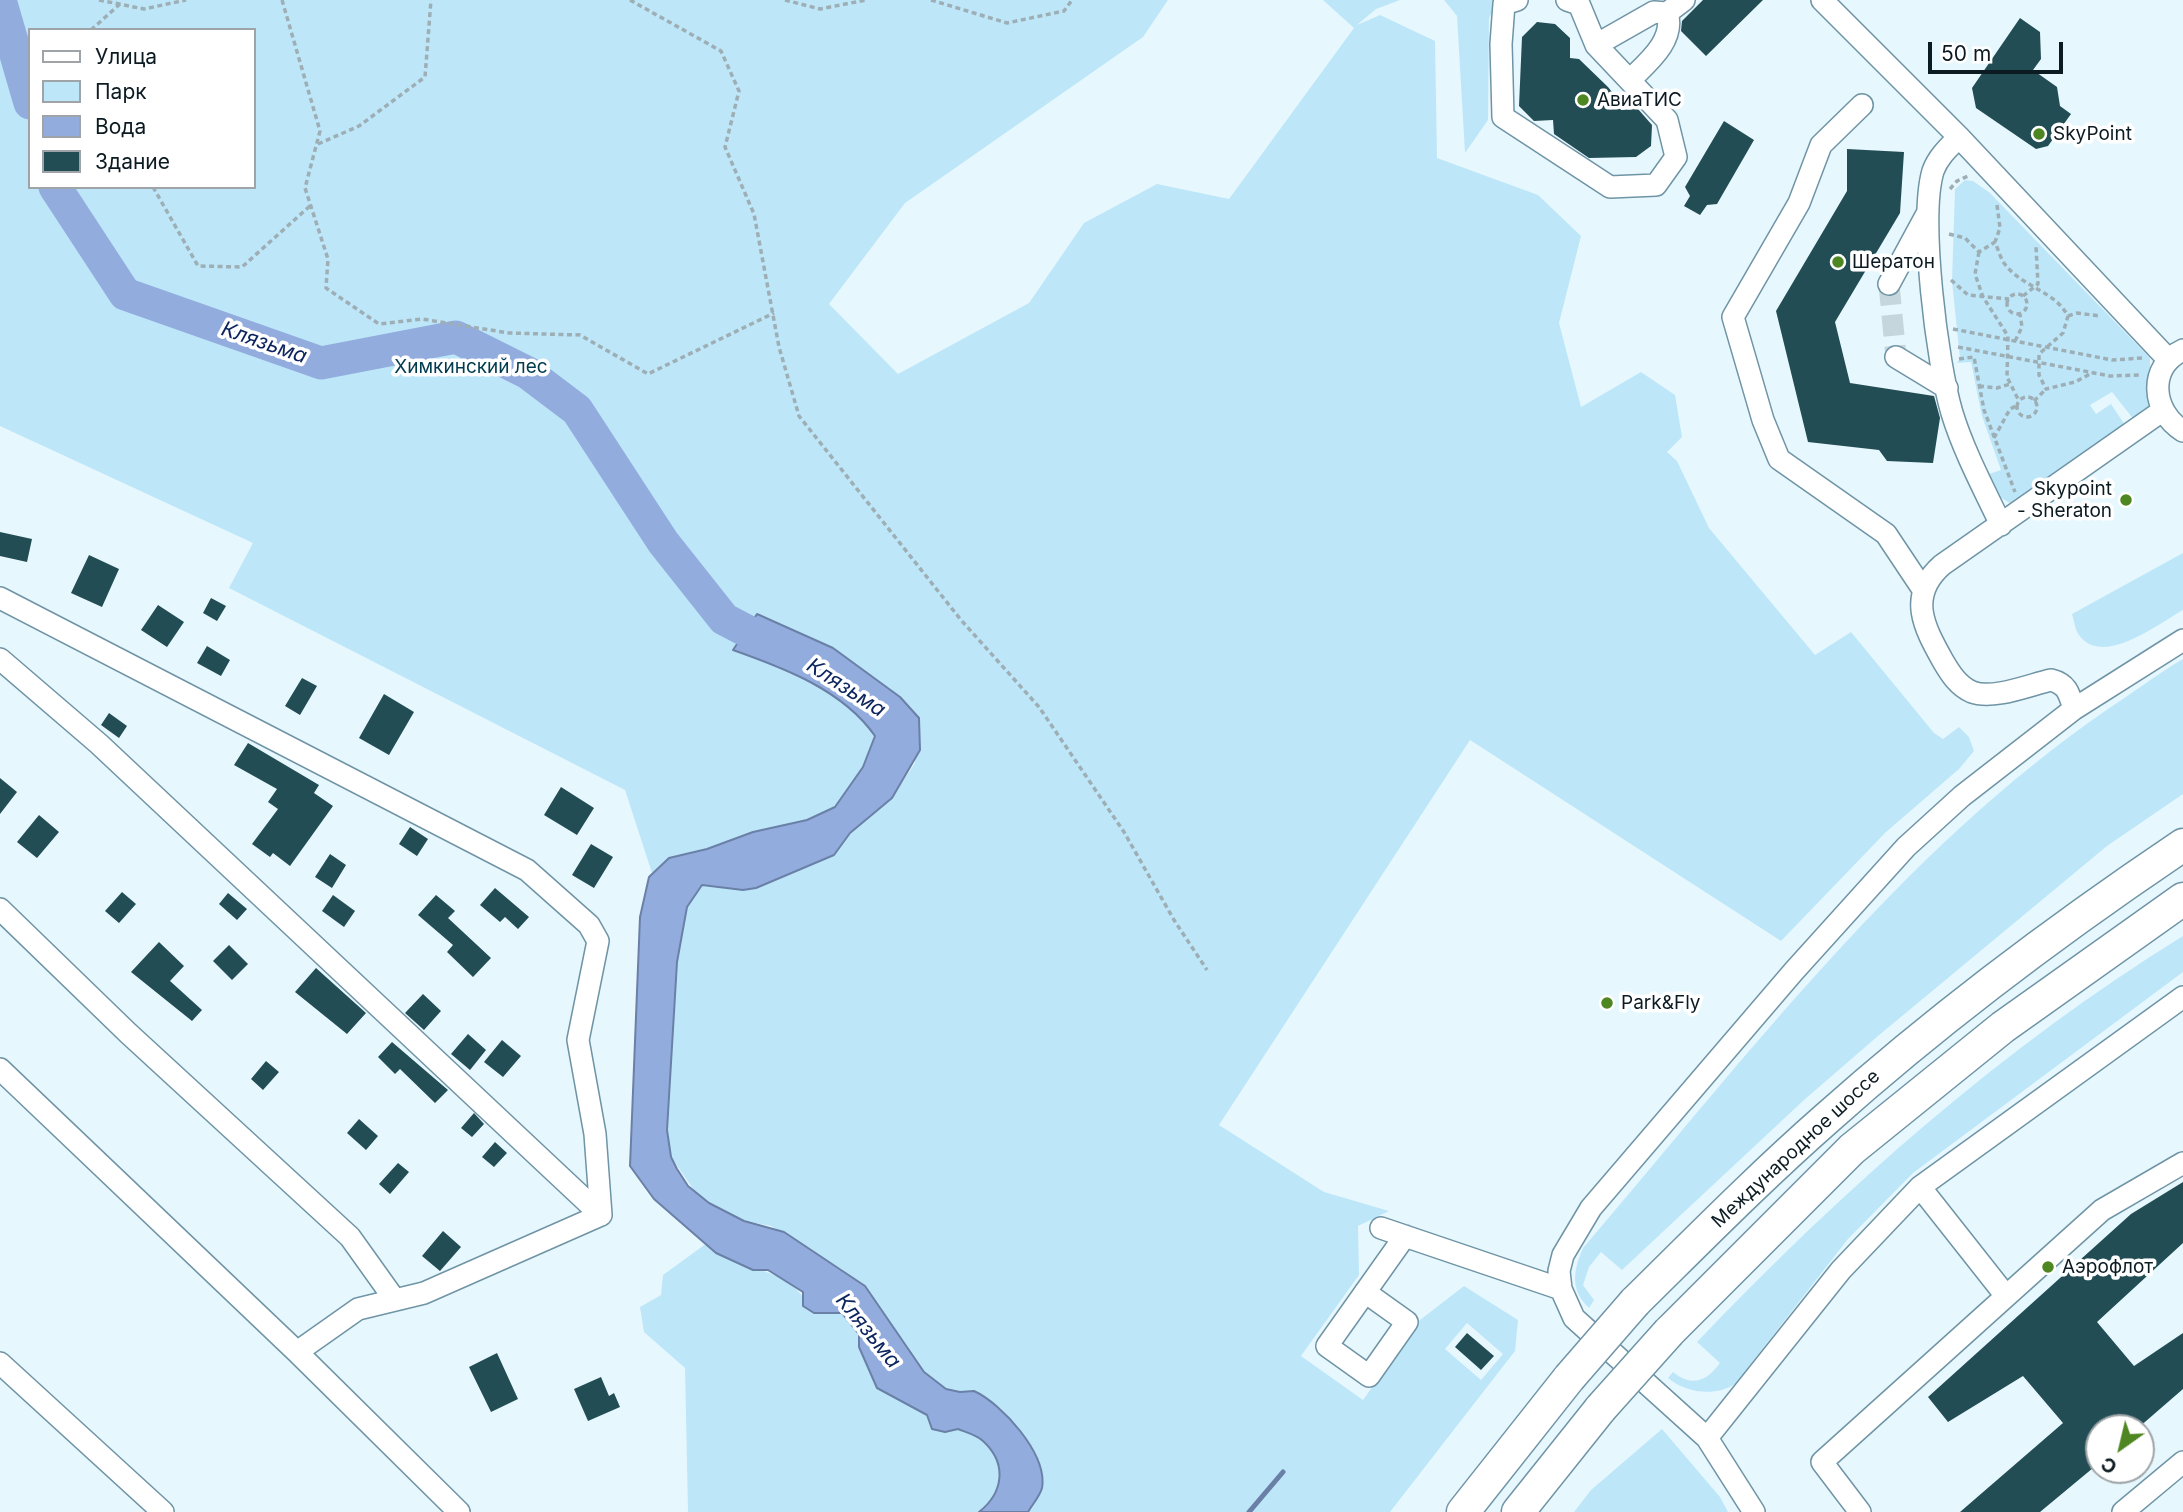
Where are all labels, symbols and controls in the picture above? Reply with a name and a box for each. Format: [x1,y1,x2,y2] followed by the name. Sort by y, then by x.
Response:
[28,28,256,189] legend
[1931,28,2066,72] scale bar
[1941,41,1991,66] text: 50 m
[95,44,157,69] text: Улица
[95,79,147,104] text: Парк
[1597,89,1682,111] place label: АвиаТИС
[1575,92,1591,108] marker: АвиаТИС
[95,114,146,139] text: Вода
[2053,123,2132,145] place label: SkyPoint
[2031,126,2047,142] marker: SkyPoint
[95,149,170,174] text: Здание
[1852,251,1935,273] place label: Шератон
[1830,254,1846,270] marker: Шератон
[218,317,310,369] water label: Клязьма
[394,356,548,378] park label: Химкинский лес
[2017,478,2112,522] place label: Skypoint - Sheraton
[2118,492,2134,508] marker: Skypoint - Sheraton
[802,653,890,723] water label: Клязьма
[1621,992,1701,1014] place label: Park&Fly
[1599,995,1615,1011] marker: Park&Fly
[1707,1065,1885,1233] street label: Международное шоссе
[2062,1256,2153,1278] place label: Аэрофлот
[2040,1259,2056,1275] marker: Аэрофлот
[830,1289,906,1373] water label: Клязьма
[2085,1414,2155,1484] north arrow
[2097,1452,2121,1479] text: С

